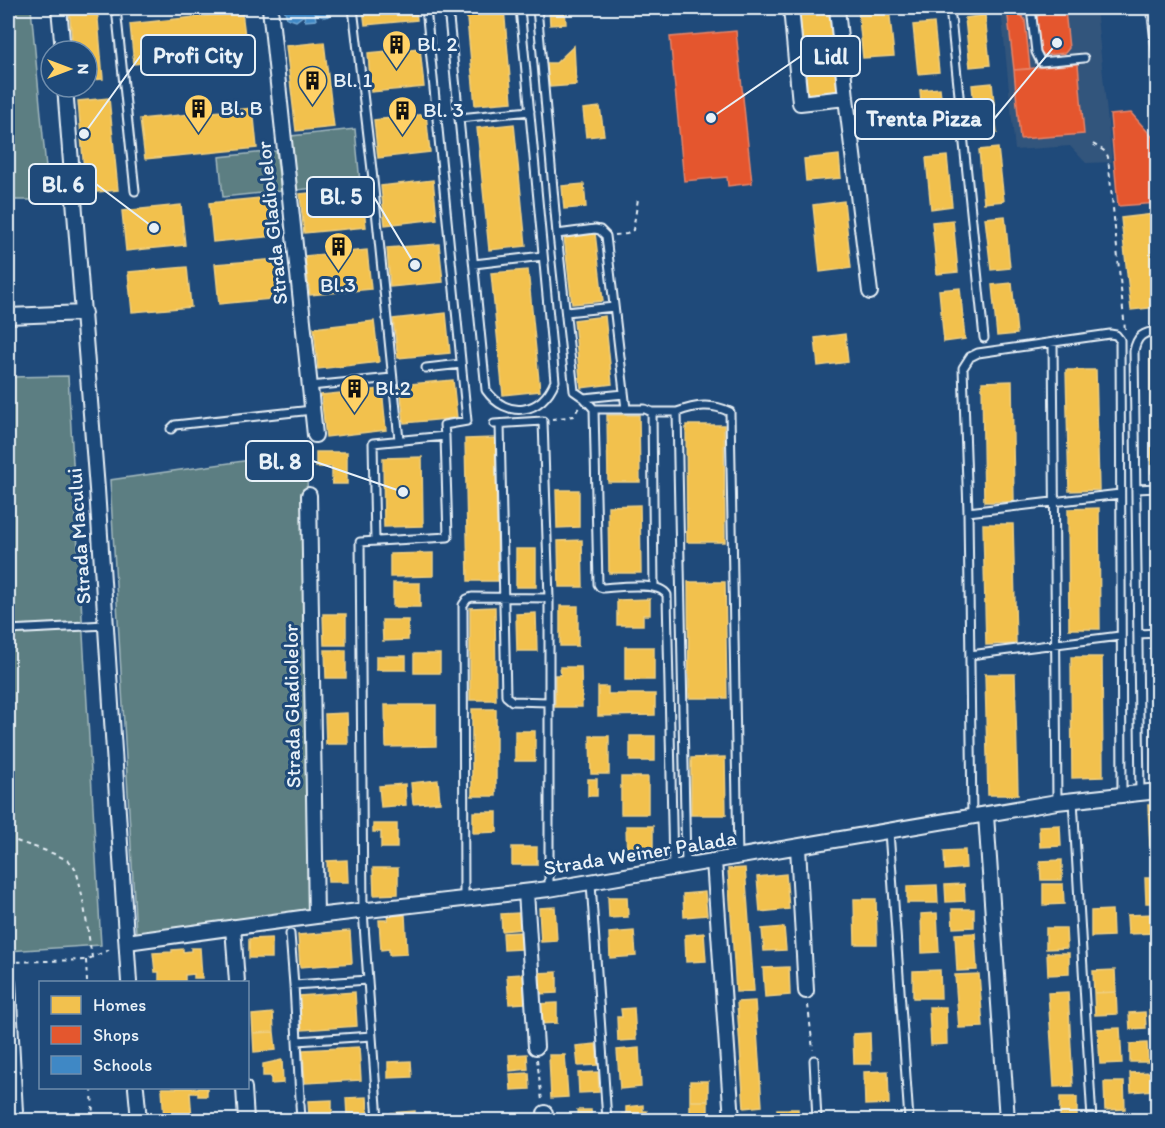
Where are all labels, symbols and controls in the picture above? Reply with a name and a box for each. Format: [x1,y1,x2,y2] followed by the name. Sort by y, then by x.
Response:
[380,28,412,70] building icon: Bl. 2
[417,31,457,56] place label: Bl. 2
[141,35,255,75] callout: Profi City
[801,36,860,76] callout: Lidl
[39,39,99,99] north arrow
[153,42,244,69] text: Profi City
[813,43,849,70] text: Lidl
[74,64,93,74] text: N
[296,64,328,106] building icon: Bl. 1
[333,67,372,92] place label: Bl. 1
[183,92,215,134] building icon: Bl. B
[386,94,418,136] building icon: Bl. 3
[220,95,263,120] place label: Bl. B
[423,97,464,122] place label: Bl. 3
[855,99,994,139] callout: Trenta Pizza
[865,105,982,132] text: Trenta Pizza
[250,140,293,306] street label: Strada Gladiolelor
[29,164,96,204] callout: Bl. 6
[42,171,85,198] text: Bl. 6
[307,177,374,217] callout: Bl. 5
[320,183,363,210] text: Bl. 5
[322,230,354,272] building icon: Bl.3
[320,272,356,297] place label: Bl.3
[338,372,370,414] building icon: Bl.2
[375,375,411,400] place label: Bl.2
[246,441,313,481] callout: Bl. 8
[259,448,301,475] text: Bl. 8
[61,467,96,605] street label: Strada Macului
[278,624,305,788] street label: Strada Gladiolelor
[542,825,738,880] street label: Strada Weiner Palada
[39,981,249,1089] legend
[93,994,146,1016] text: Homes
[93,1024,139,1046] text: Shops
[93,1054,152,1076] text: Schools

